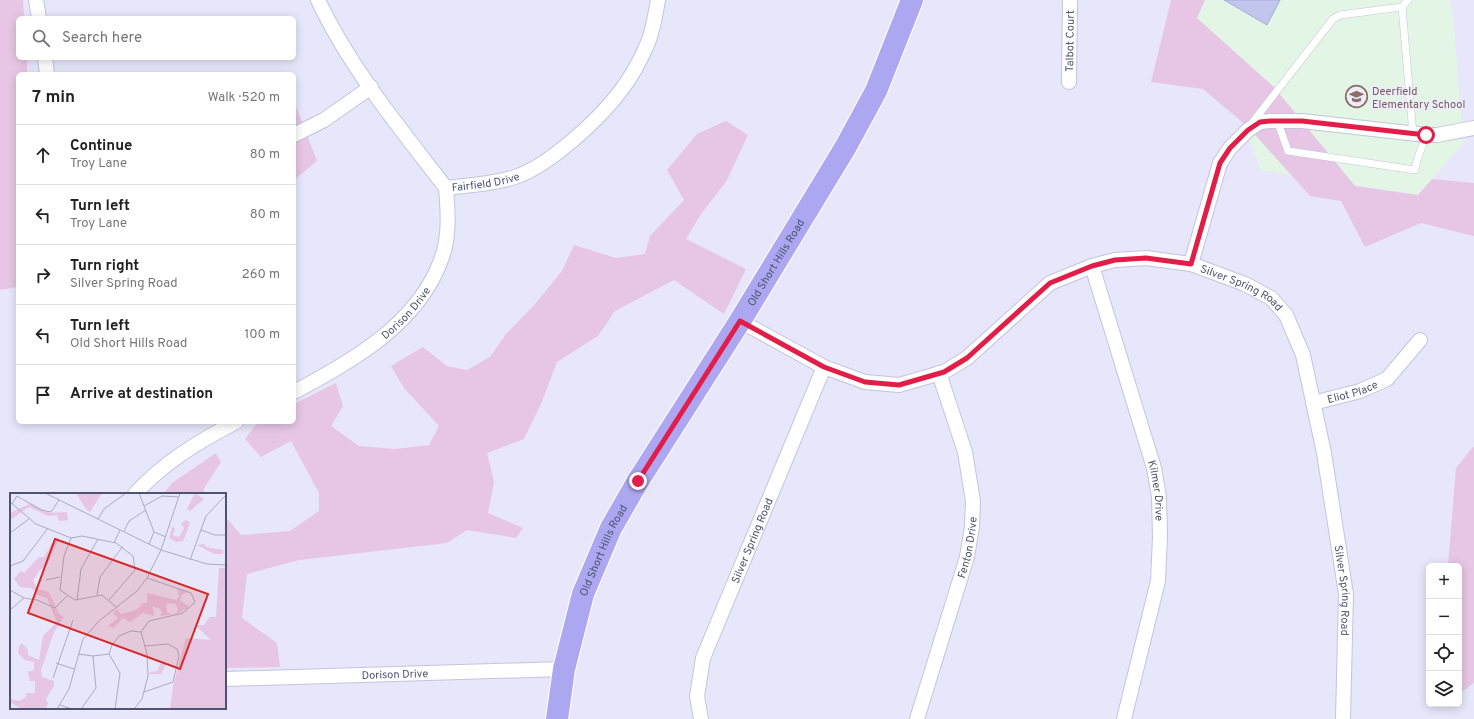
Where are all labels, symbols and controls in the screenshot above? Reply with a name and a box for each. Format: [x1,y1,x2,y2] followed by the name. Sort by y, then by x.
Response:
[1063,10,1078,72] street label: Talbot Court
[16,16,296,60] search box
[30,27,52,49] icon: search
[62,29,142,48] text: Search here
[1343,84,1369,110] school or university icon: Deerfield Elementary School
[1372,85,1465,112] place label: Deerfield Elementary School
[32,87,75,109] text: 7 min
[208,90,280,106] text: Walk · 520 m
[1417,126,1435,144] route start
[70,137,132,156] text: Continue
[32,144,54,166] icon: ahead
[250,147,280,163] text: 80 m
[70,156,127,172] text: Troy Lane
[451,170,522,195] street label: Fairfield Drive
[70,197,130,216] text: Turn left
[32,204,54,226] icon: left
[250,207,280,223] text: 80 m
[70,216,127,232] text: Troy Lane
[745,217,808,309] street label: Old Short Hills Road
[70,257,139,276] text: Turn right
[1198,262,1285,314] street label: Silver Spring Road
[32,264,54,286] icon: right
[242,267,280,283] text: 260 m
[70,276,178,292] text: Silver Spring Road
[379,284,434,343] street label: Dorison Drive
[70,317,130,336] text: Turn left
[32,324,54,346] icon: left
[244,327,280,343] text: 100 m
[70,336,187,352] text: Old Short Hills Road
[1326,378,1380,407] street label: Eliot Place
[32,384,54,406] icon: arrive
[70,385,213,404] text: Arrive at destination
[1144,459,1166,521] street label: Kilmer Drive
[629,472,647,490] route end
[10,493,226,709] inset map
[729,496,777,586] street label: Silver Spring Road
[577,502,631,599] street label: Old Short Hills Road
[955,516,980,580] street label: Fenton Drive
[1330,544,1352,636] street label: Silver Spring Road
[1426,563,1462,707] map controls
[1426,563,1462,599] button: +
[1426,599,1462,635] button: −
[1426,635,1462,671] button: locate
[361,667,429,683] street label: Dorison Drive
[1426,671,1462,707] button: layers

